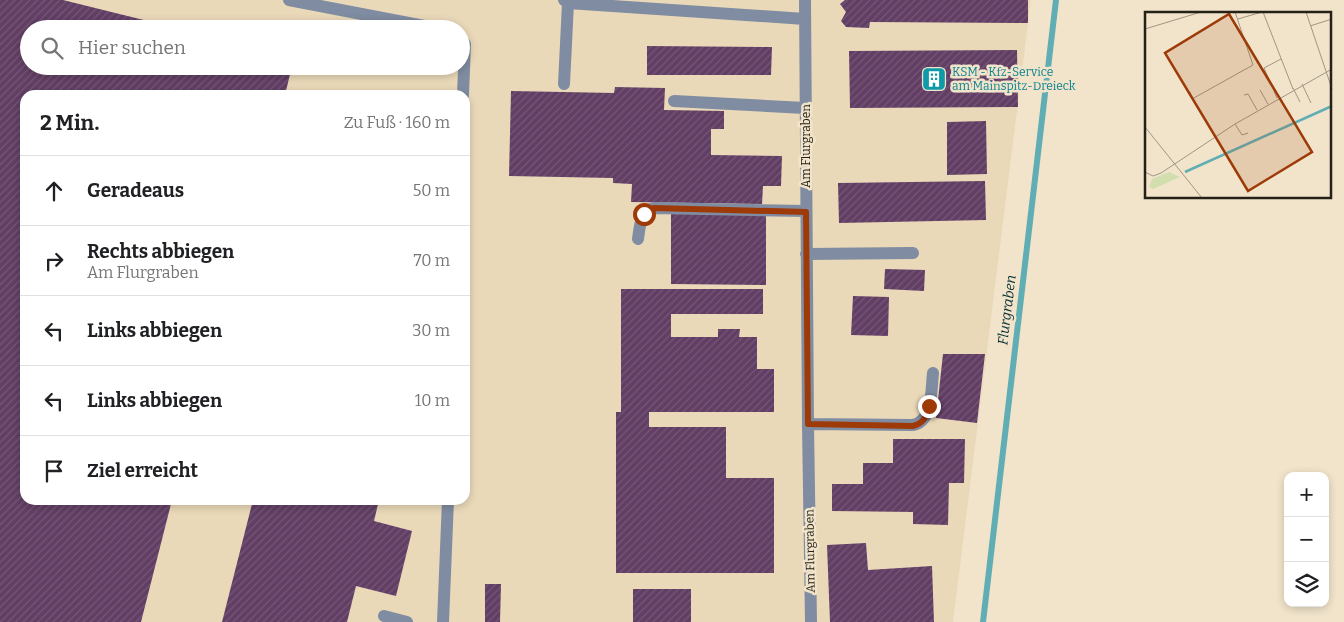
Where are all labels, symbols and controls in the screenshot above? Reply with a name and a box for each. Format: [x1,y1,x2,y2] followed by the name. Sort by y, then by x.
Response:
[1145,12,1332,199] inset map
[20,20,470,75] search box
[38,34,66,62] icon: search
[78,36,186,59] text: Hier suchen
[952,65,1076,93] place label: KSM - Kfz-Service am Mainspitz-Dreieck
[921,66,947,92] building icon: KSM - Kfz-Service am Mainspitz-Dreieck
[799,104,813,188] street label: Am Flurgraben
[40,110,99,136] text: 2 Min.
[344,113,450,132] text: Zu Fuß · 160 m
[40,177,68,205] icon: ahead
[87,179,184,202] text: Geradeaus
[413,181,450,200] text: 50 m
[633,203,656,226] route start
[87,240,234,263] text: Rechts abbiegen
[40,247,68,275] icon: right
[414,251,450,270] text: 70 m
[87,263,199,282] text: Am Flurgraben
[994,274,1020,346] water label: Flurgraben
[40,317,68,345] icon: left
[87,319,222,342] text: Links abbiegen
[412,321,450,340] text: 30 m
[40,387,68,415] icon: left
[87,389,222,412] text: Links abbiegen
[415,391,450,410] text: 10 m
[918,395,941,418] route end
[40,457,68,485] icon: arrive
[87,459,198,482] text: Ziel erreicht
[1284,472,1329,607] map controls
[1284,472,1329,517] button: +
[802,509,818,593] street label: Am Flurgraben
[1284,517,1329,562] button: −
[1284,562,1329,607] button: layers

